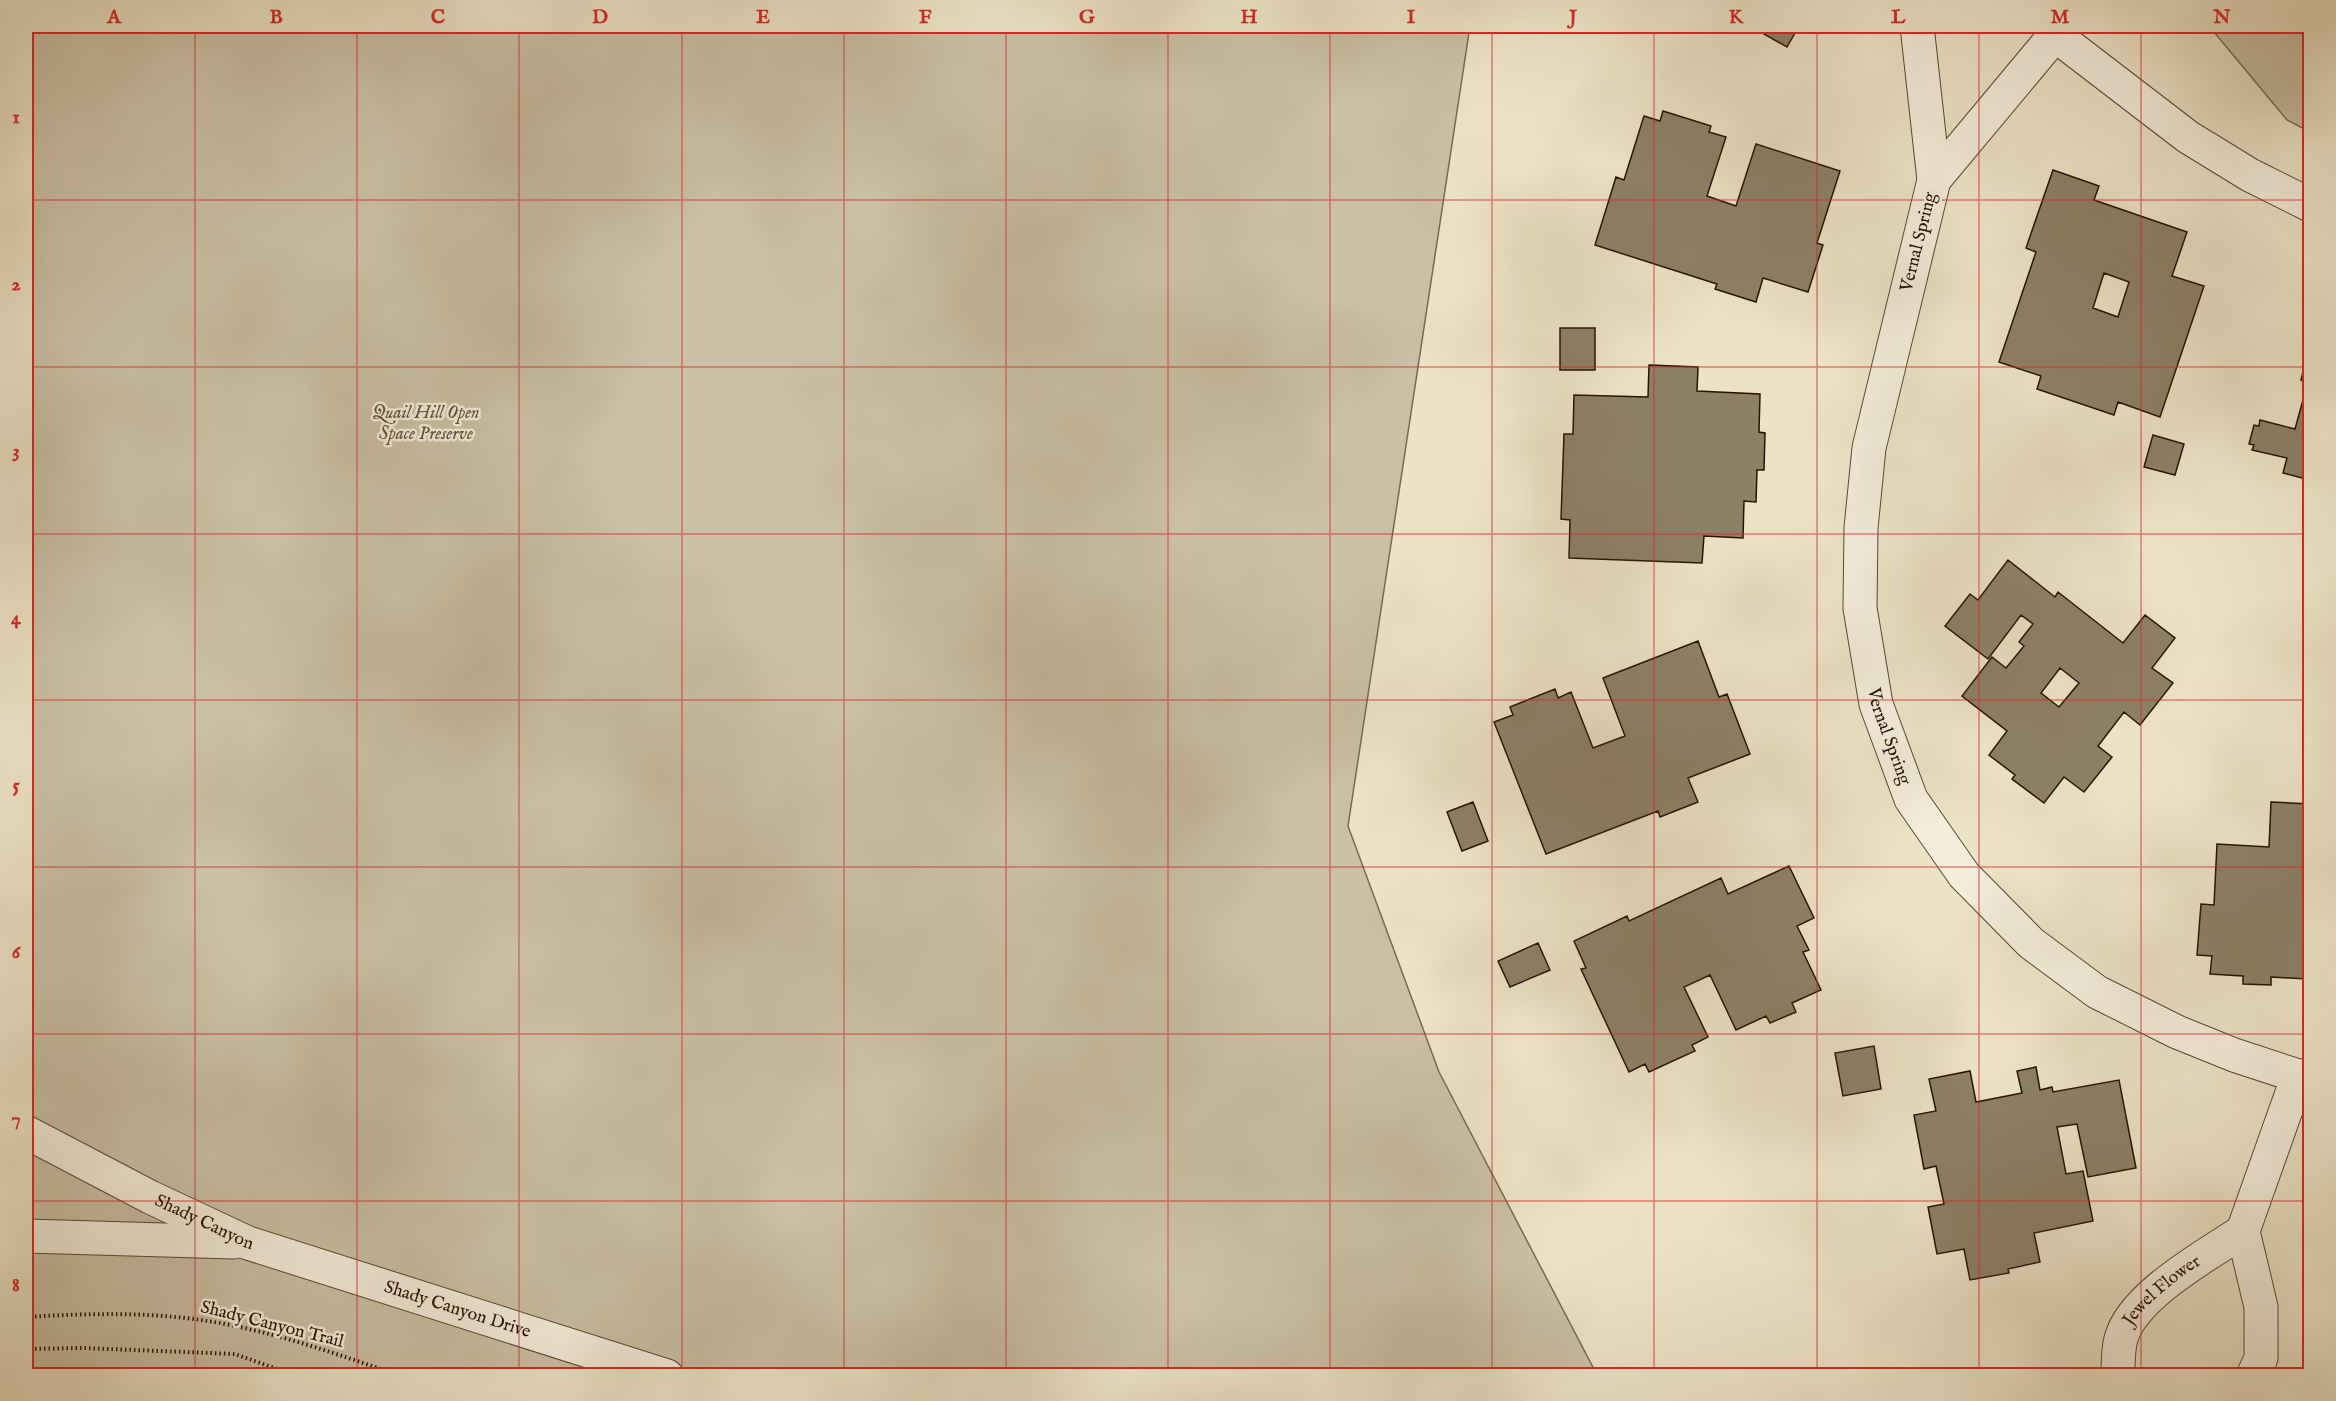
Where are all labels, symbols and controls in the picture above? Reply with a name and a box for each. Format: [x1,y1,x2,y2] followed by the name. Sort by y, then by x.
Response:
[106,5,122,30] text: A
[269,5,283,30] text: B
[431,5,445,30] text: C
[592,5,608,30] text: D
[756,5,770,30] text: E
[919,5,932,30] text: F
[1079,5,1096,30] text: G
[1240,5,1258,30] text: H
[1407,5,1416,30] text: I
[1566,5,1578,30] text: J
[1729,5,1745,30] text: K
[1891,5,1906,30] text: L
[2051,5,2070,30] text: M
[2212,5,2231,30] text: N
[12,105,20,130] text: 1
[1895,190,1943,295] street label: Vernal Spring
[11,272,21,297] text: 2
[372,402,480,446] park label: Quail Hill Open Space Preserve
[12,439,20,464] text: 3
[11,606,22,631] text: 4
[1862,685,1916,788] street label: Vernal Spring
[12,773,20,798] text: 5
[12,940,22,965] text: 6
[11,1107,21,1132] text: 7
[151,1189,257,1256] street label: Shady Canyon
[2117,1250,2205,1332] street label: Jewel Flower
[12,1273,20,1298] text: 8
[381,1275,534,1344] street label: Shady Canyon Drive
[198,1296,346,1354] street label: Shady Canyon Trail

